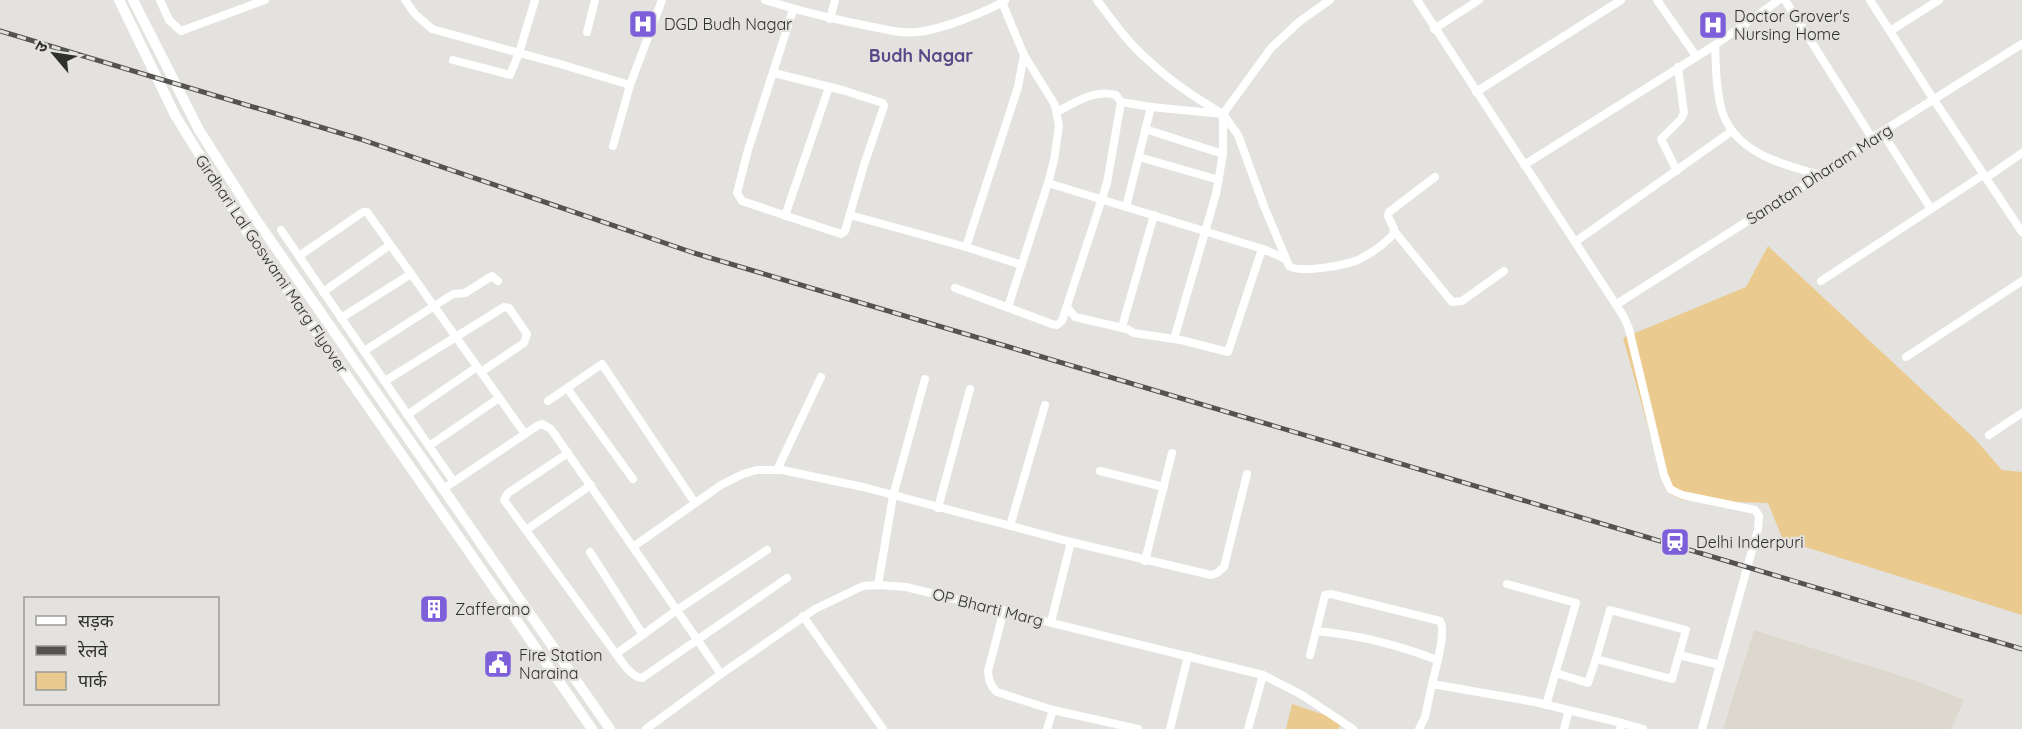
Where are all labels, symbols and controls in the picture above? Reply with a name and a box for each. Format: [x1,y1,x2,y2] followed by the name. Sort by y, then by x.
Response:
[1734,6,1850,44] place label: Doctor Grover's Nursing Home
[627,8,659,40] hospital icon: DGD Budh Nagar
[1697,9,1729,41] hospital icon: Doctor Grover's Nursing Home
[664,14,792,34] place label: DGD Budh Nagar
[24,24,84,84] north arrow
[30,37,52,56] text: उ
[869,44,973,67] district label: Budh Nagar
[1742,119,1896,229] street label: Sanatan Dharam Marg
[191,151,353,377] street label: Girdhari Lal Goswami Marg Flyover
[1659,526,1691,558] station icon: Delhi Inderpuri
[1696,532,1804,552] place label: Delhi Inderpuri
[931,584,1045,630] street label: OP Bharti Marg
[418,593,450,625] building icon: Zafferano
[24,597,219,705] legend
[455,599,530,619] place label: Zafferano
[78,609,115,632] text: सड़क
[77,639,109,662] text: रेलवे
[519,645,603,683] place label: Fire Station Naraina
[482,648,514,680] public building icon: Fire Station Naraina
[78,669,108,692] text: पार्क

